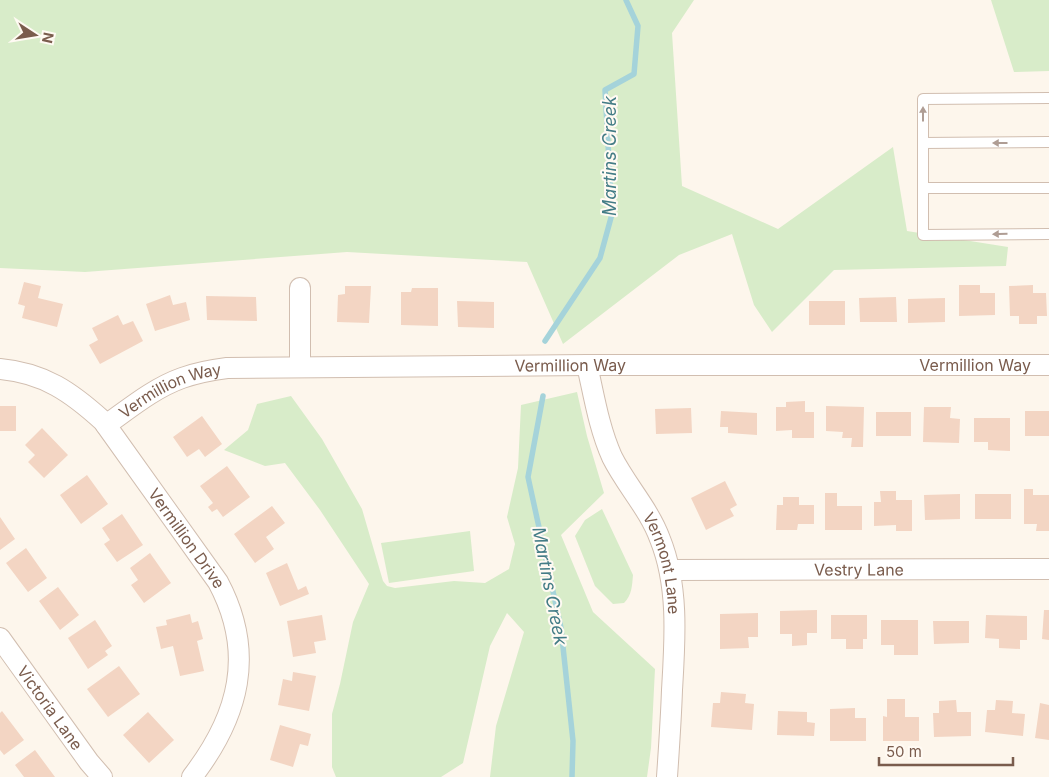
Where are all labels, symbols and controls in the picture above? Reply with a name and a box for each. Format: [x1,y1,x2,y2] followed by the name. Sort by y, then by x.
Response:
[10,10,60,60] north arrow
[39,31,58,45] text: N
[599,95,620,216] water label: Martins Creek
[919,106,927,122] one-way arrow
[992,139,1008,147] one-way arrow
[992,230,1008,238] one-way arrow
[514,355,626,376] street label: Vermillion Way
[919,355,1031,375] street label: Vermillion Way
[115,359,222,422] street label: Vermillion Way
[144,484,230,592] street label: Vermillion Drive
[639,509,684,615] street label: Vermont Lane
[528,525,572,648] water label: Martins Creek
[814,559,904,580] street label: Vestry Lane
[13,662,87,754] street label: Victoria Lane
[879,734,1013,766] scale bar
[886,742,922,761] text: 50 m

